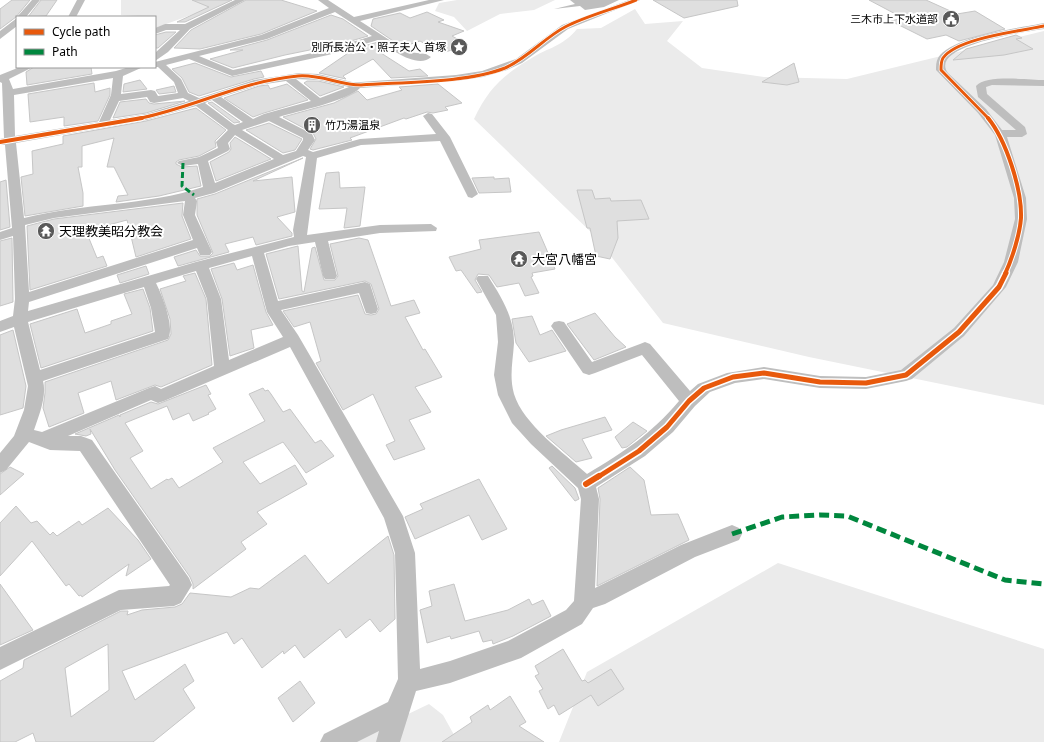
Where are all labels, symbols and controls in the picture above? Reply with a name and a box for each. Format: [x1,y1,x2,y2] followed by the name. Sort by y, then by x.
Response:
[941,9,961,29] public building icon: 三木市上下水道部
[850,11,938,26] place label: 三木市上下水道部
[16,16,156,68] legend
[52,23,110,40] text: Cycle path
[449,37,469,57] place icon: 別所長治公・照子夫人 首塚
[311,39,446,54] place label: 別所長治公・照子夫人 首塚
[52,43,78,60] text: Path
[302,115,322,135] building icon: 竹乃湯温泉
[325,117,381,132] place label: 竹乃湯温泉
[36,221,56,241] temple icon: 天理教美昭分教会
[59,222,163,240] place label: 天理教美昭分教会
[509,249,529,269] temple icon: 大宮八幡宮
[532,250,597,268] place label: 大宮八幡宮

